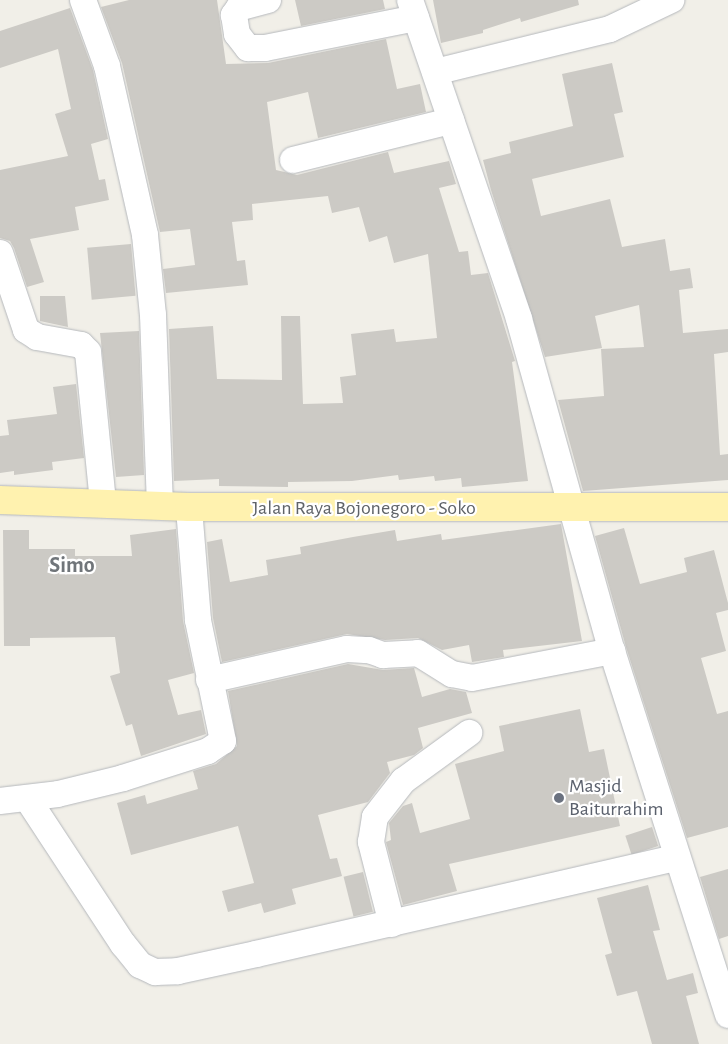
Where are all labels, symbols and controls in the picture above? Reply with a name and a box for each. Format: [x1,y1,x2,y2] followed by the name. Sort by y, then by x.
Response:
[252,496,476,520] street label: Jalan Raya Bojonegoro - Soko
[49,553,95,579] district label: Simo
[569,774,663,821] place label: Masjid Baiturrahim
[553,792,565,804] marker: Masjid Baiturrahim

